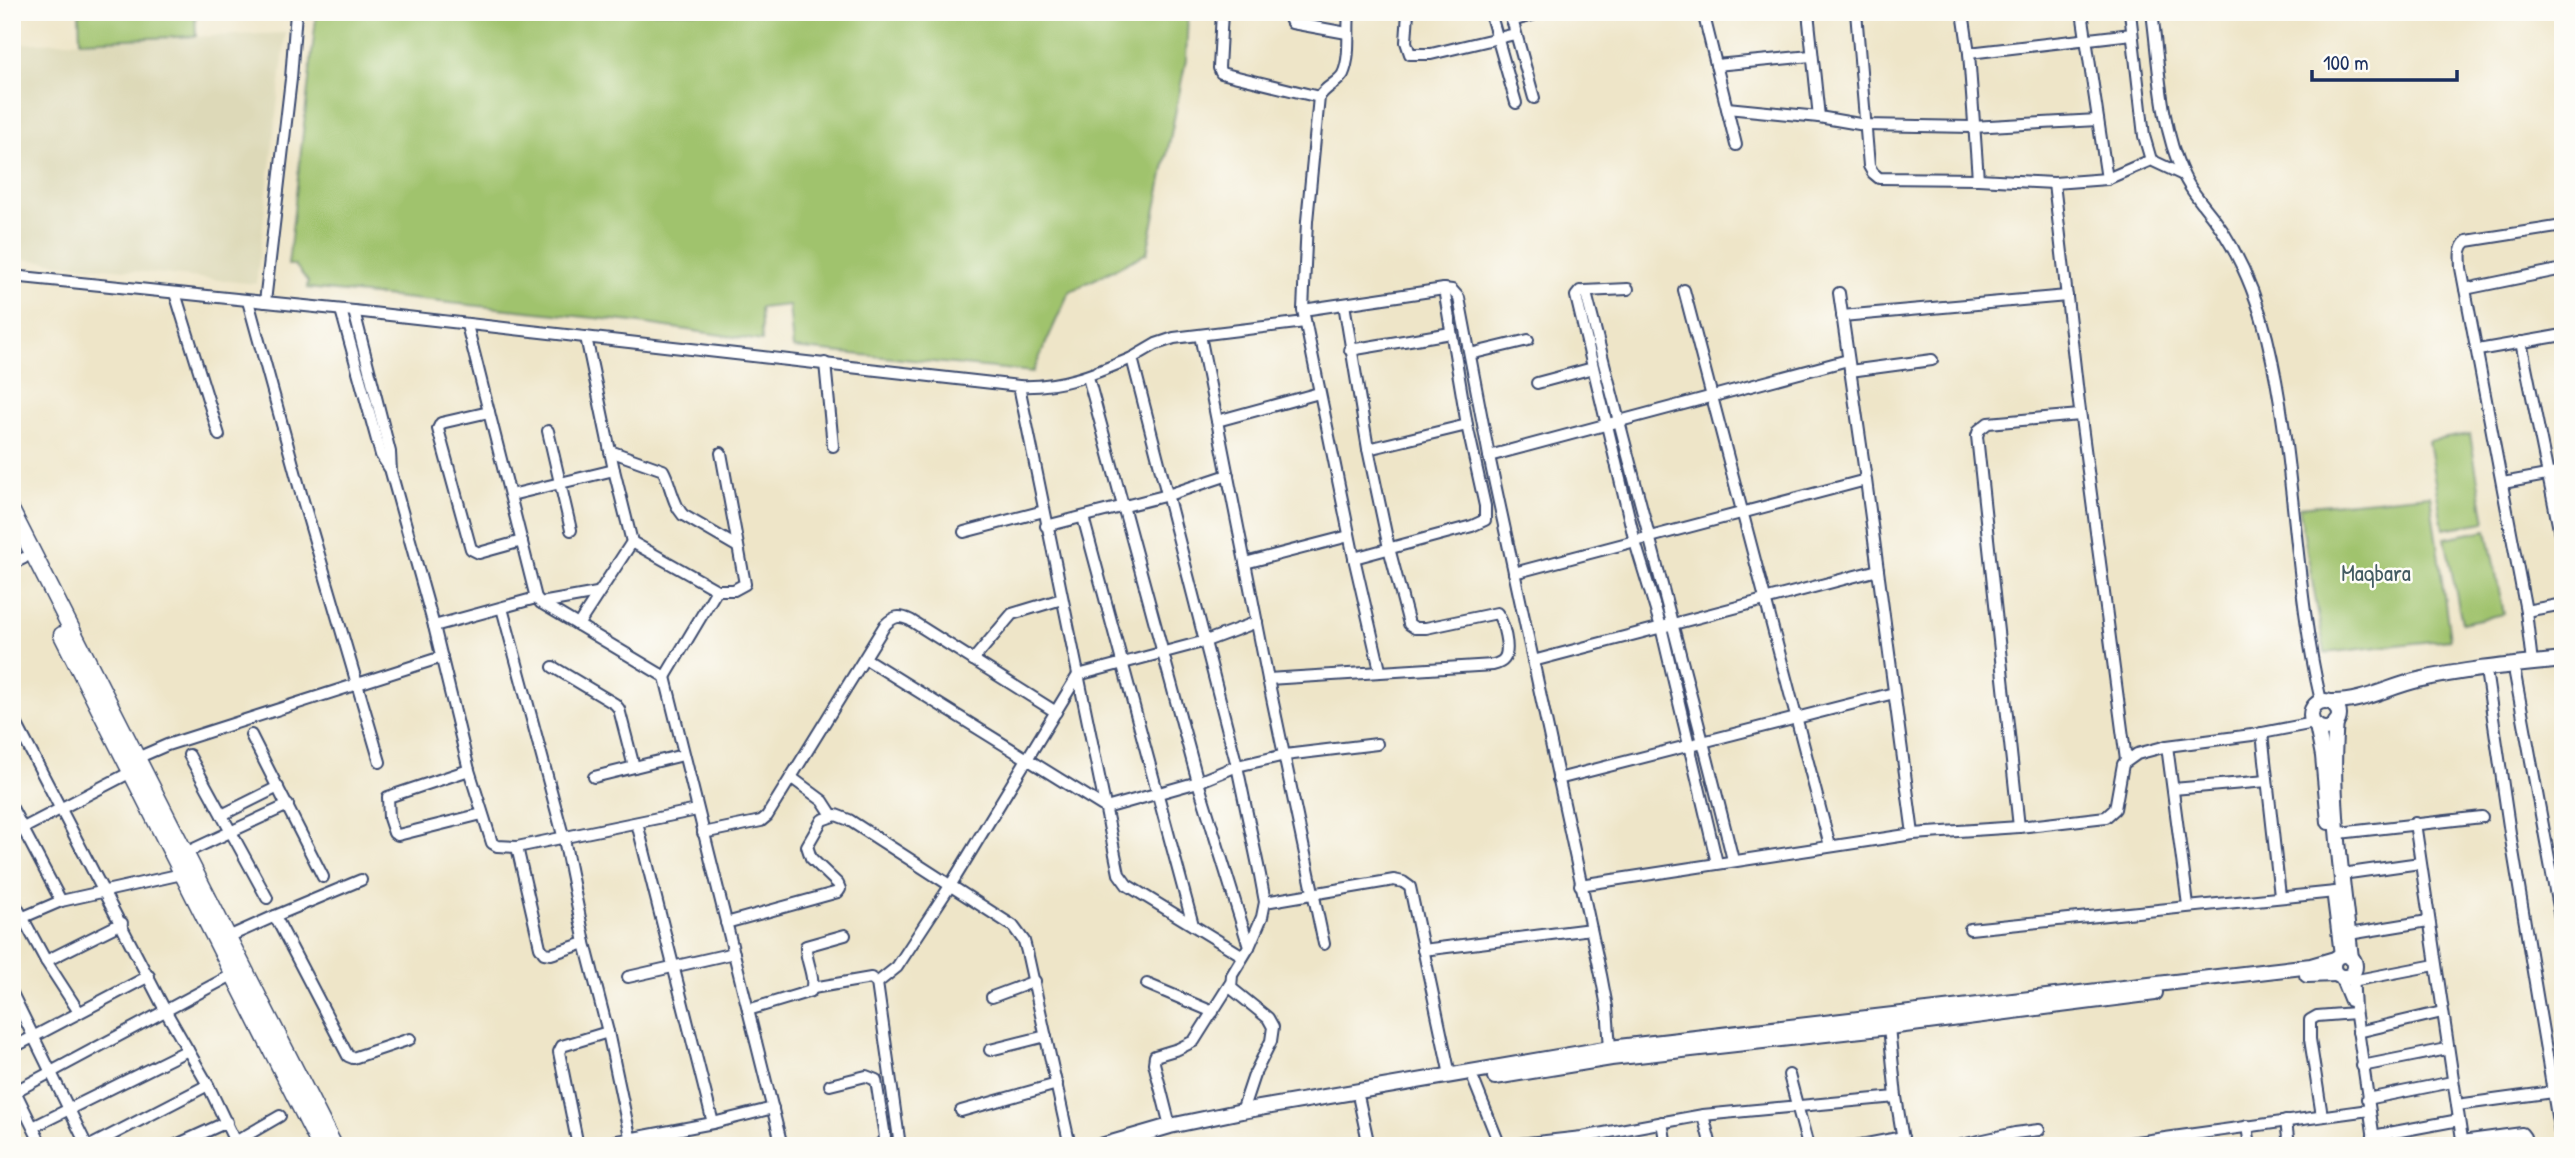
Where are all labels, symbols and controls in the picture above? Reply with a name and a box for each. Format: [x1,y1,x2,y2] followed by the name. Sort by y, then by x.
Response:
[2312,38,2458,82] scale bar
[2323,48,2369,77] text: 100 m
[2341,557,2411,588] park label: Maqbara

